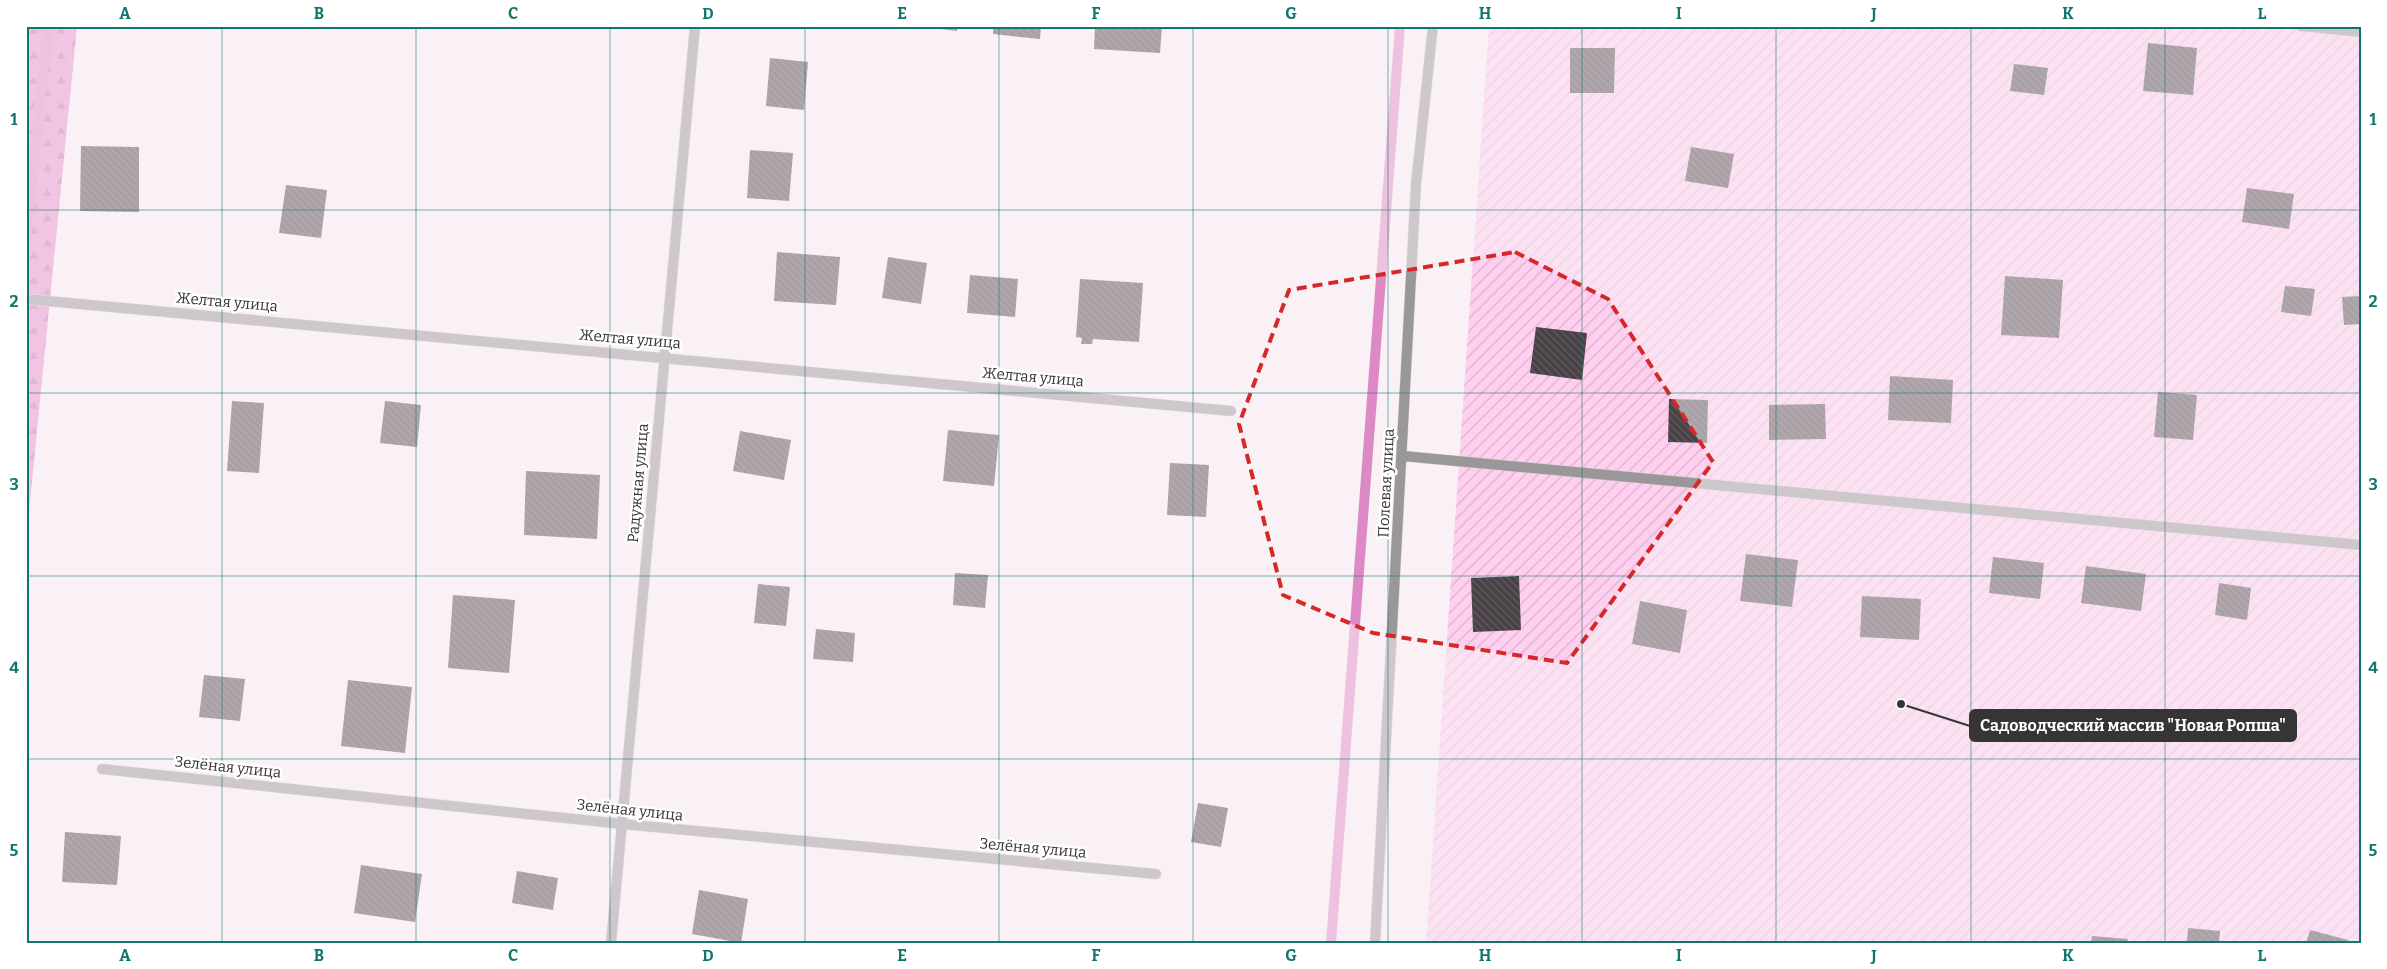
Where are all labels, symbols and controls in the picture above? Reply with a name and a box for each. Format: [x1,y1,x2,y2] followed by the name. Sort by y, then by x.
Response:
[119,4,131,23] text: A
[314,4,324,23] text: B
[508,4,518,23] text: C
[702,4,714,23] text: D
[897,4,907,23] text: E
[1092,4,1101,23] text: F
[1285,4,1297,23] text: G
[1479,4,1492,23] text: H
[1676,4,1682,23] text: I
[1870,4,1877,23] text: J
[2062,4,2074,23] text: K
[2258,4,2267,23] text: L
[11,110,18,129] text: 1
[2370,110,2377,129] text: 1
[175,289,279,315] street label: Желтая улица
[9,292,19,311] text: 2
[2368,292,2378,311] text: 2
[578,326,682,352] street label: Желтая улица
[981,364,1085,390] street label: Желтая улица
[624,423,652,543] street label: Радужная улица
[1374,428,1398,538] street label: Полевая улица
[9,475,19,494] text: 3
[2368,475,2378,494] text: 3
[9,658,19,677] text: 4
[2368,658,2378,677] text: 4
[1970,710,2296,741] callout: Садоводческий массив "Новая Ропша"
[1980,716,2286,735] text: Садоводческий массив "Новая Ропша"
[174,752,282,782] street label: Зелёная улица
[576,795,684,825] street label: Зелёная улица
[979,834,1087,862] street label: Зелёная улица
[10,841,19,860] text: 5
[2369,841,2378,860] text: 5
[119,946,131,965] text: A
[314,946,324,965] text: B
[508,946,518,965] text: C
[702,946,714,965] text: D
[897,946,907,965] text: E
[1092,946,1101,965] text: F
[1285,946,1297,965] text: G
[1479,946,1492,965] text: H
[1676,946,1682,965] text: I
[1870,946,1877,965] text: J
[2062,946,2074,965] text: K
[2258,946,2267,965] text: L

